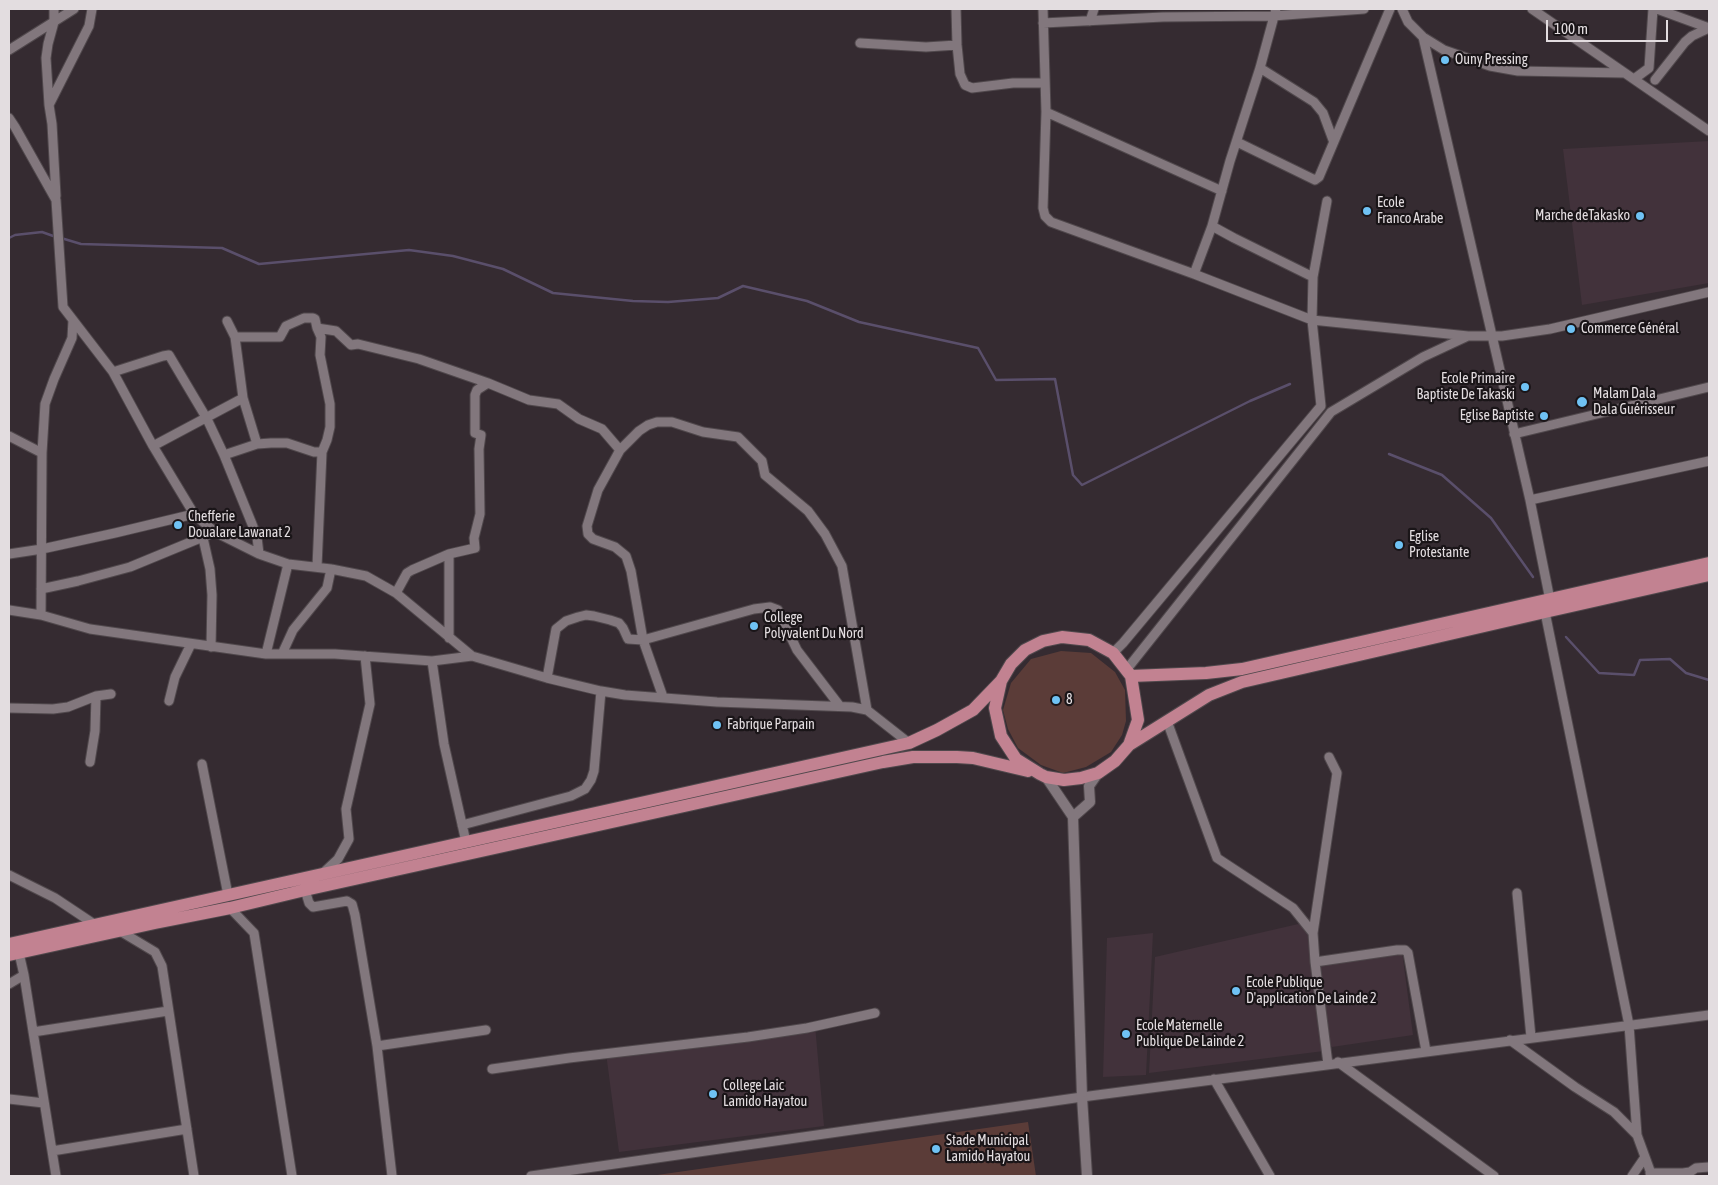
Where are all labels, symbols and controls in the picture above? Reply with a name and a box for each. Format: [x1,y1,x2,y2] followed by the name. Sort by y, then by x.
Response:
[1548,10,1670,42] scale bar
[1554,20,1588,37] text: 100 m
[1455,52,1528,68] place label: Ouny Pressing
[1439,54,1451,66] marker: Ouny Pressing
[1377,195,1443,228] place label: Ecole Franco Arabe
[1361,205,1373,217] marker: Ecole Franco Arabe
[1535,208,1630,224] place label: Marche deTakasko
[1634,210,1646,222] marker: Marche deTakasko
[1581,321,1679,337] place label: Commerce Général
[1565,323,1577,335] marker: Commerce Général
[1416,371,1515,404] place label: Ecole Primaire Baptiste De Takaski
[1519,381,1531,393] marker: Ecole Primaire Baptiste De Takaski
[1593,386,1675,418] place label: Malam Dala Dala Guérisseur
[1575,395,1589,409] marker: Malam Dala Dala Guérisseur
[1460,408,1534,424] place label: Eglise Baptiste
[1538,410,1550,422] marker: Eglise Baptiste
[188,509,291,542] place label: Chefferie Doualare Lawanat 2
[172,519,184,531] marker: Chefferie Doualare Lawanat 2
[1409,529,1469,562] place label: Eglise Protestante
[1393,539,1405,551] marker: Eglise Protestante
[764,610,864,642] place label: College Polyvalent Du Nord
[748,620,760,632] marker: College Polyvalent Du Nord
[1066,692,1073,708] place label: 8
[1050,694,1062,706] marker: 8
[727,717,815,733] place label: Fabrique Parpain
[711,719,723,731] marker: Fabrique Parpain
[1246,975,1377,1008] place label: Ecole Publique D'application De Lainde 2
[1230,985,1242,997] marker: Ecole Publique D'application De Lainde 2
[1136,1018,1244,1050] place label: Ecole Maternelle Publique De Lainde 2
[1120,1028,1132,1040] marker: Ecole Maternelle Publique De Lainde 2
[723,1078,807,1110] place label: College Laic Lamido Hayatou
[707,1088,719,1100] marker: College Laic Lamido Hayatou
[946,1133,1030,1166] place label: Stade Municipal Lamido Hayatou
[930,1143,942,1155] marker: Stade Municipal Lamido Hayatou

